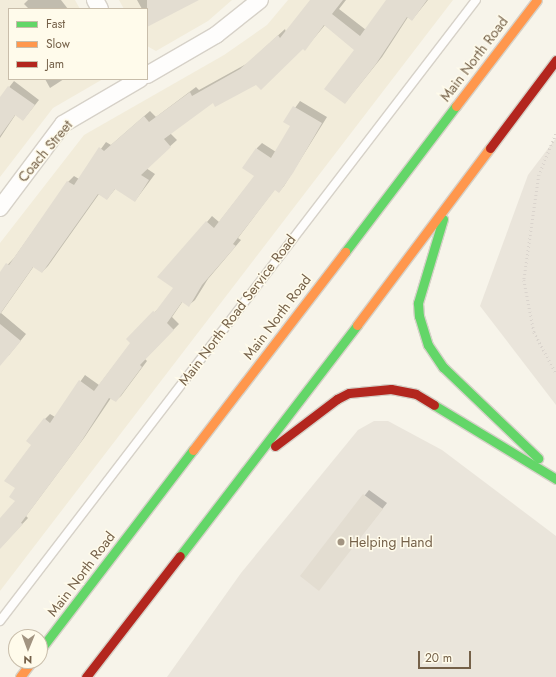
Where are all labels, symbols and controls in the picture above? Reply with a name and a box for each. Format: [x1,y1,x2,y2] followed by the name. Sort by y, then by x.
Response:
[8,8,148,80] legend
[437,13,511,105] street label: Main North Road
[46,15,65,33] text: Fast
[46,35,70,53] text: Slow
[46,55,64,73] text: Jam
[14,117,76,185] street label: Coach Street
[175,231,299,389] street label: Main North Road Service Road
[240,271,314,363] street label: Main North Road
[44,528,118,620] street label: Main North Road
[349,534,433,550] place label: Helping Hand
[336,537,346,547] marker: Helping Hand
[8,629,48,669] north arrow
[420,643,473,669] scale bar
[425,649,452,667] text: 20 m
[23,652,32,668] text: N

